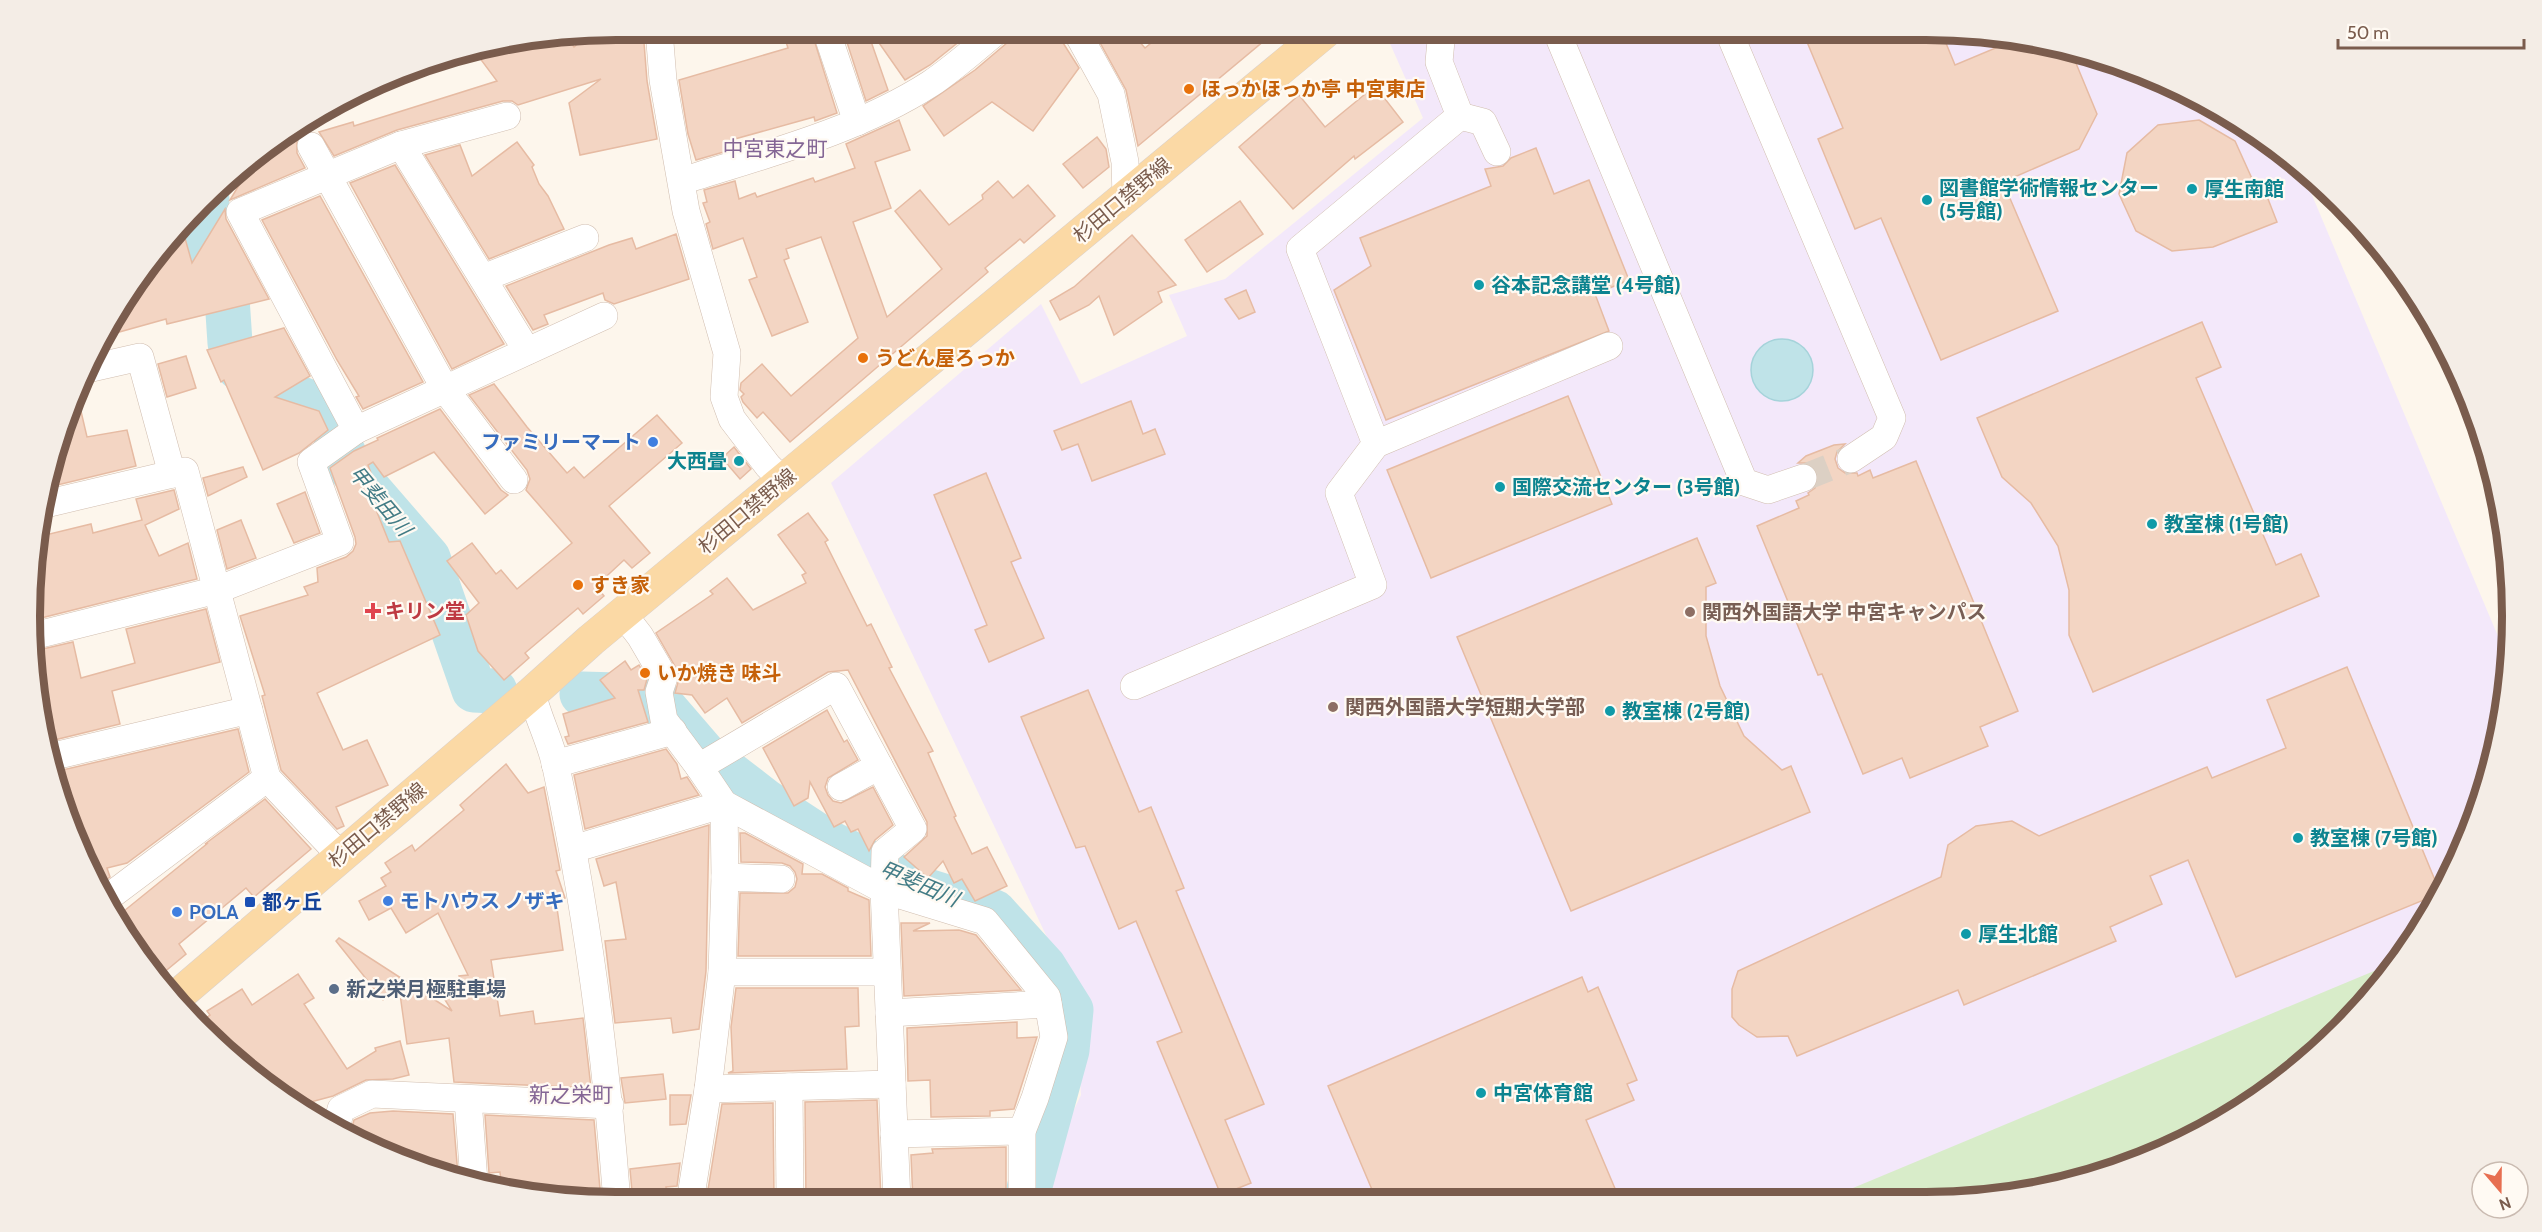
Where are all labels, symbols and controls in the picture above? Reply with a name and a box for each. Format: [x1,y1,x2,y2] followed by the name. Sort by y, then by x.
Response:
[2338,12,2524,50] scale bar
[2347,22,2389,44] text: 50 m
[1201,77,1426,101] place label: ほっかほっか亭 中宮東店
[1182,82,1196,96] marker: ほっかほっか亭 中宮東店
[723,136,828,161] district label: 中宮東之町
[1068,152,1176,248] street label: 杉田口禁野線
[1939,176,2159,223] place label: 図書館学術情報センター (5号館)
[2204,177,2284,201] place label: 厚生南館
[2185,182,2199,196] marker: 厚生南館
[1920,193,1934,207] marker: 図書館学術情報センター (5号館)
[1491,273,1681,297] place label: 谷本記念講堂 (4号館)
[1472,278,1486,292] marker: 谷本記念講堂 (4号館)
[875,346,1015,370] place label: うどん屋ろっか
[856,351,870,365] marker: うどん屋ろっか
[481,430,641,454] place label: ファミリーマート
[646,435,660,449] marker: ファミリーマート
[667,449,727,473] place label: 大西畳
[732,454,746,468] marker: 大西畳
[344,460,418,542] water label: 甲斐田川
[693,463,801,559] street label: 杉田口禁野線
[1512,475,1740,499] place label: 国際交流センター (3号館)
[1493,480,1507,494] marker: 国際交流センター (3号館)
[2164,512,2289,536] place label: 教室棟 (1号館)
[2145,517,2159,531] marker: 教室棟 (1号館)
[590,573,650,597] place label: すき家
[571,578,585,592] marker: すき家
[385,599,465,623] place label: キリン堂
[1702,600,1987,624] place label: 関西外国語大学 中宮キャンパス
[366,604,380,618] marker: キリン堂
[1683,605,1697,619] marker: 関西外国語大学 中宮キャンパス
[657,661,782,685] place label: いか焼き 味斗
[638,666,652,680] marker: いか焼き 味斗
[1345,695,1585,719] place label: 関西外国語大学短期大学部
[1622,699,1750,723] place label: 教室棟 (2号館)
[1326,700,1340,714] marker: 関西外国語大学短期大学部
[1603,704,1617,718] marker: 教室棟 (2号館)
[323,777,431,873] street label: 杉田口禁野線
[2310,826,2438,850] place label: 教室棟 (7号館)
[2291,831,2305,845] marker: 教室棟 (7号館)
[876,856,965,912] water label: 甲斐田川
[400,889,565,913] place label: モトハウス ノザキ
[262,890,322,914] place label: 都ヶ丘
[381,894,395,908] marker: モトハウス ノザキ
[243,895,257,909] marker: 都ヶ丘
[189,900,239,924] place label: POLA
[170,905,184,919] marker: POLA
[1978,922,2058,946] place label: 厚生北館
[1959,927,1973,941] marker: 厚生北館
[346,977,506,1001] place label: 新之栄月極駐車場
[327,982,341,996] marker: 新之栄月極駐車場
[1493,1081,1593,1105] place label: 中宮体育館
[529,1082,613,1107] district label: 新之栄町
[1474,1086,1488,1100] marker: 中宮体育館
[2470,1160,2530,1220] north arrow
[2496,1193,2514,1214] text: N

